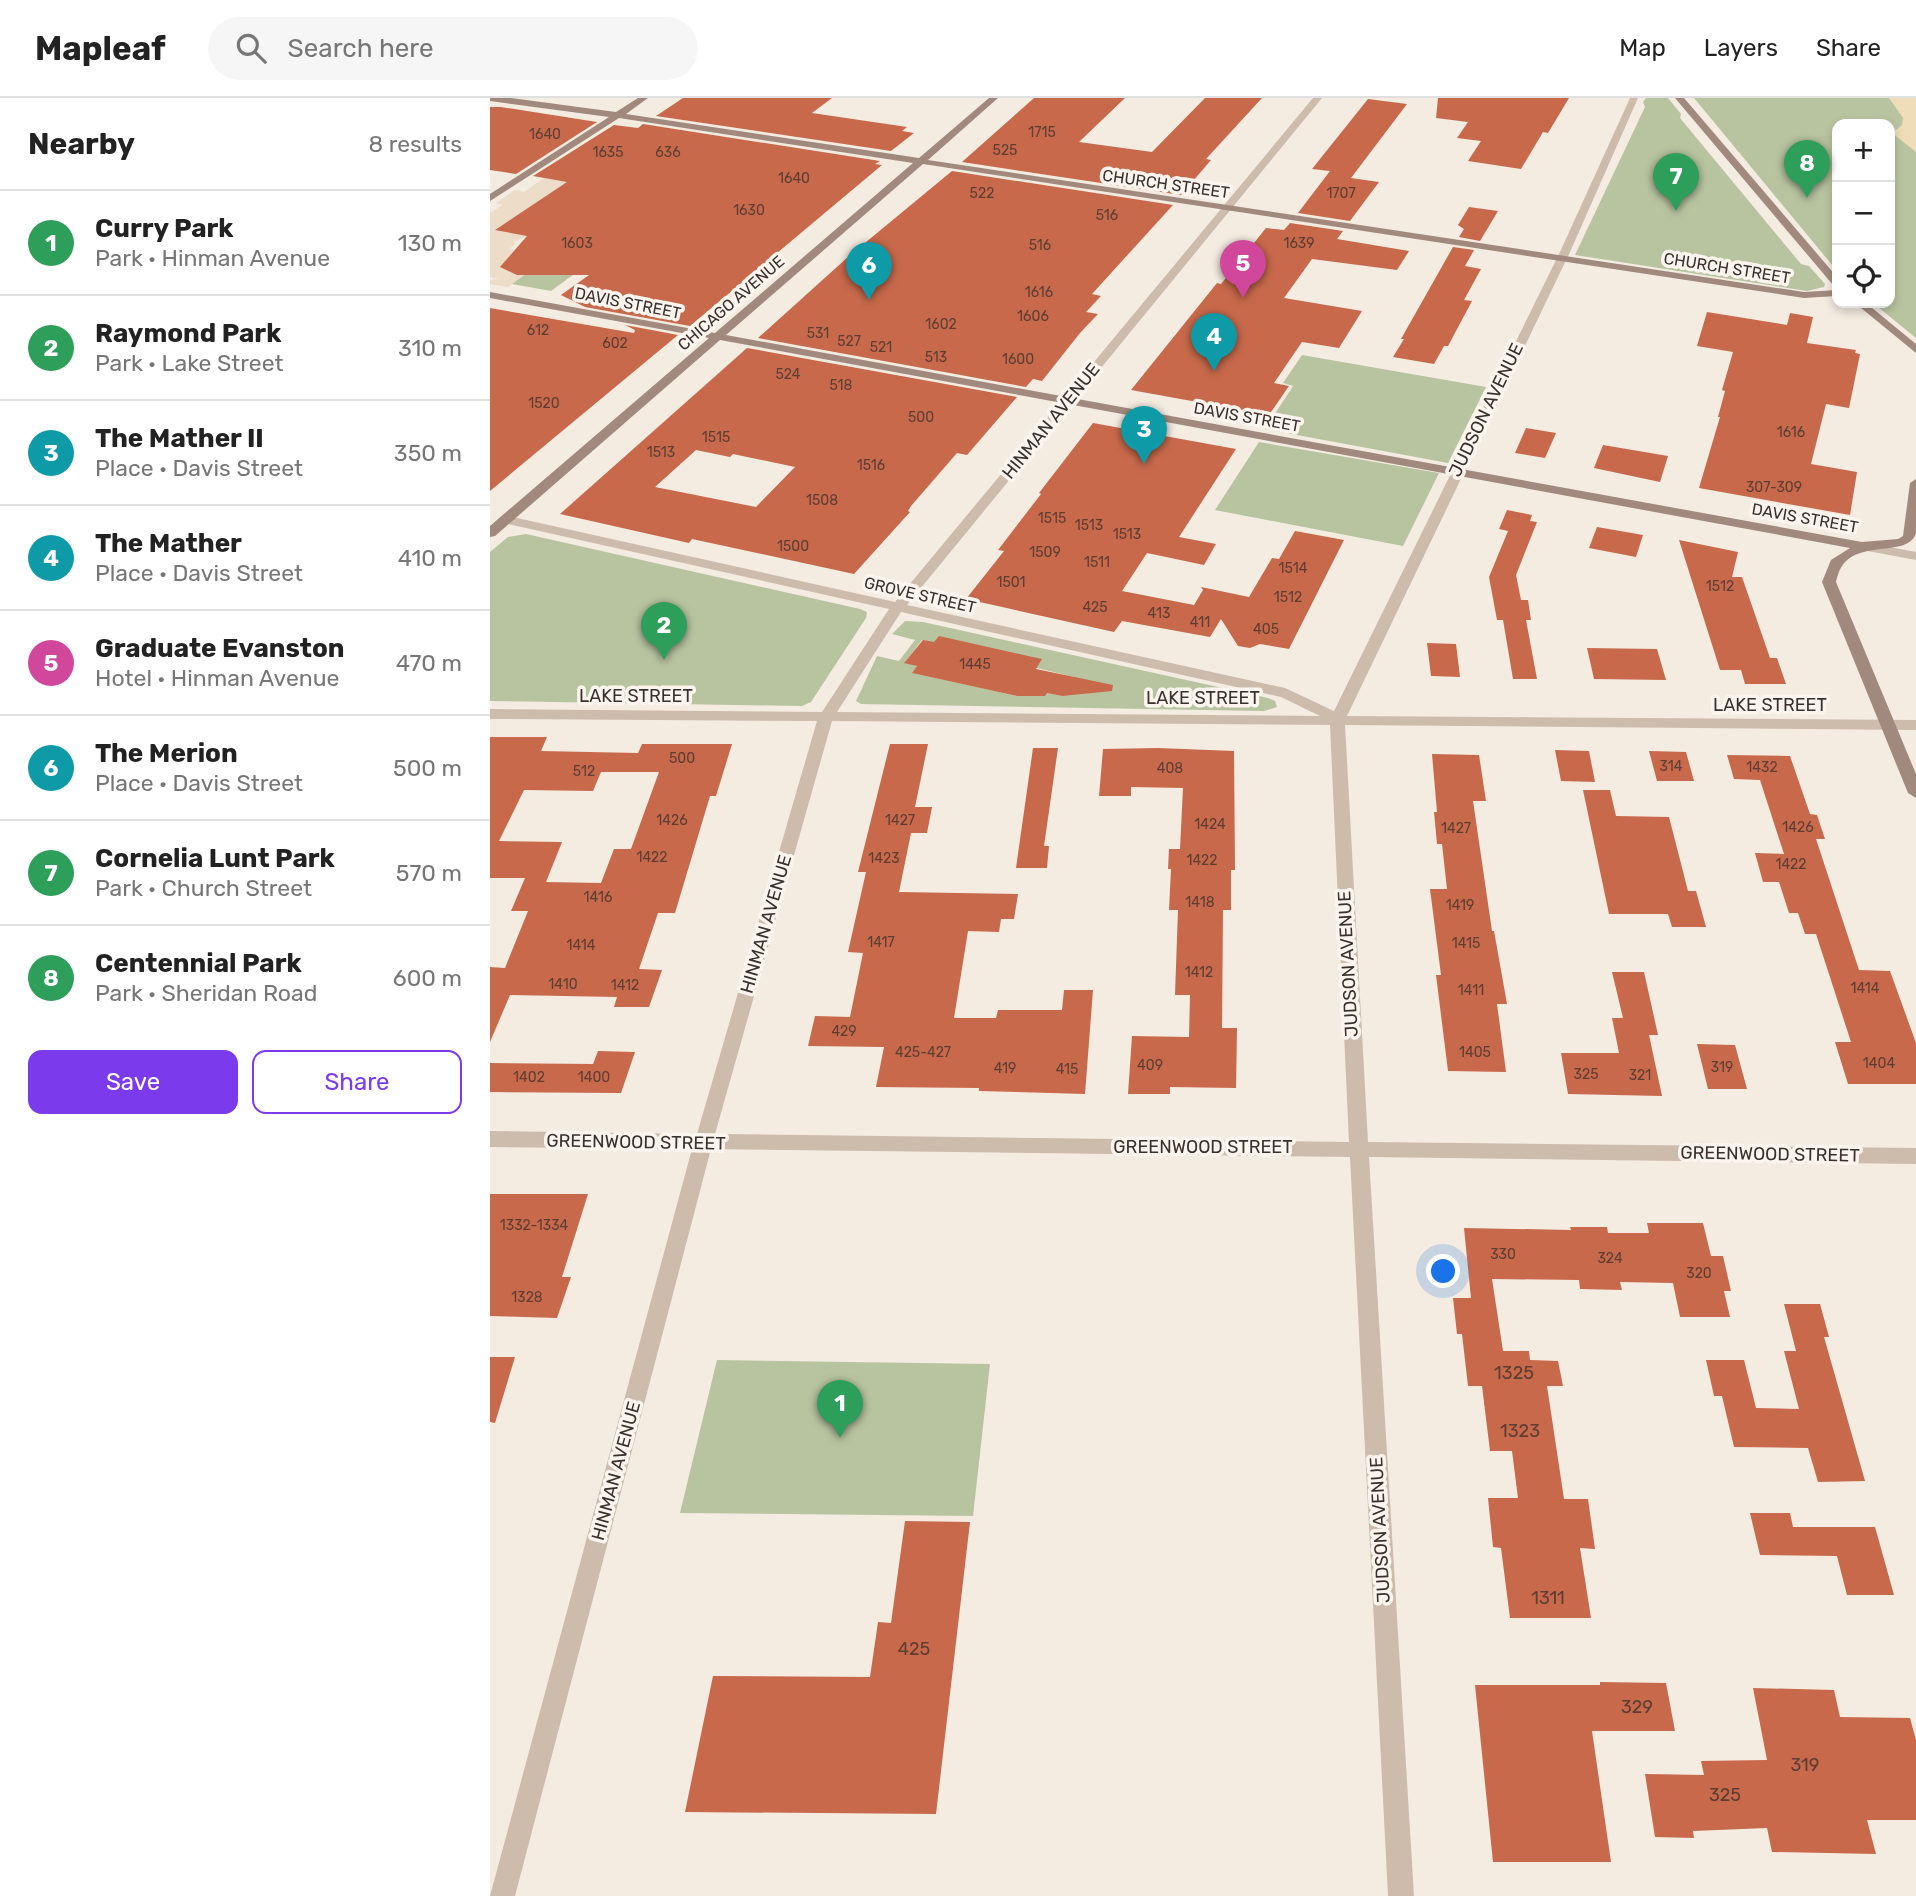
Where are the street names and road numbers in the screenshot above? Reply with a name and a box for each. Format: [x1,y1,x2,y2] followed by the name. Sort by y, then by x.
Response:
[1101,166,1231,202] street label: CHURCH STREET
[1662,249,1792,287] street label: CHURCH STREET
[674,252,788,354] street label: CHICAGO AVENUE
[573,283,683,323] street label: DAVIS STREET
[1444,339,1528,481] street label: JUDSON AVENUE
[997,359,1105,483] street label: HINMAN AVENUE
[1192,398,1302,436] street label: DAVIS STREET
[1750,499,1860,537] street label: DAVIS STREET
[862,573,978,617] street label: GROVE STREET
[579,685,693,707] street label: LAKE STREET
[1146,687,1260,709] street label: LAKE STREET
[1713,694,1827,716] street label: LAKE STREET
[736,852,796,996] street label: HINMAN AVENUE
[1333,890,1363,1038] street label: JUDSON AVENUE
[546,1129,726,1155] street label: GREENWOOD STREET
[1113,1136,1293,1158] street label: GREENWOOD STREET
[1680,1141,1860,1167] street label: GREENWOOD STREET
[587,1399,645,1543] street label: HINMAN AVENUE
[1365,1456,1395,1604] street label: JUDSON AVENUE

